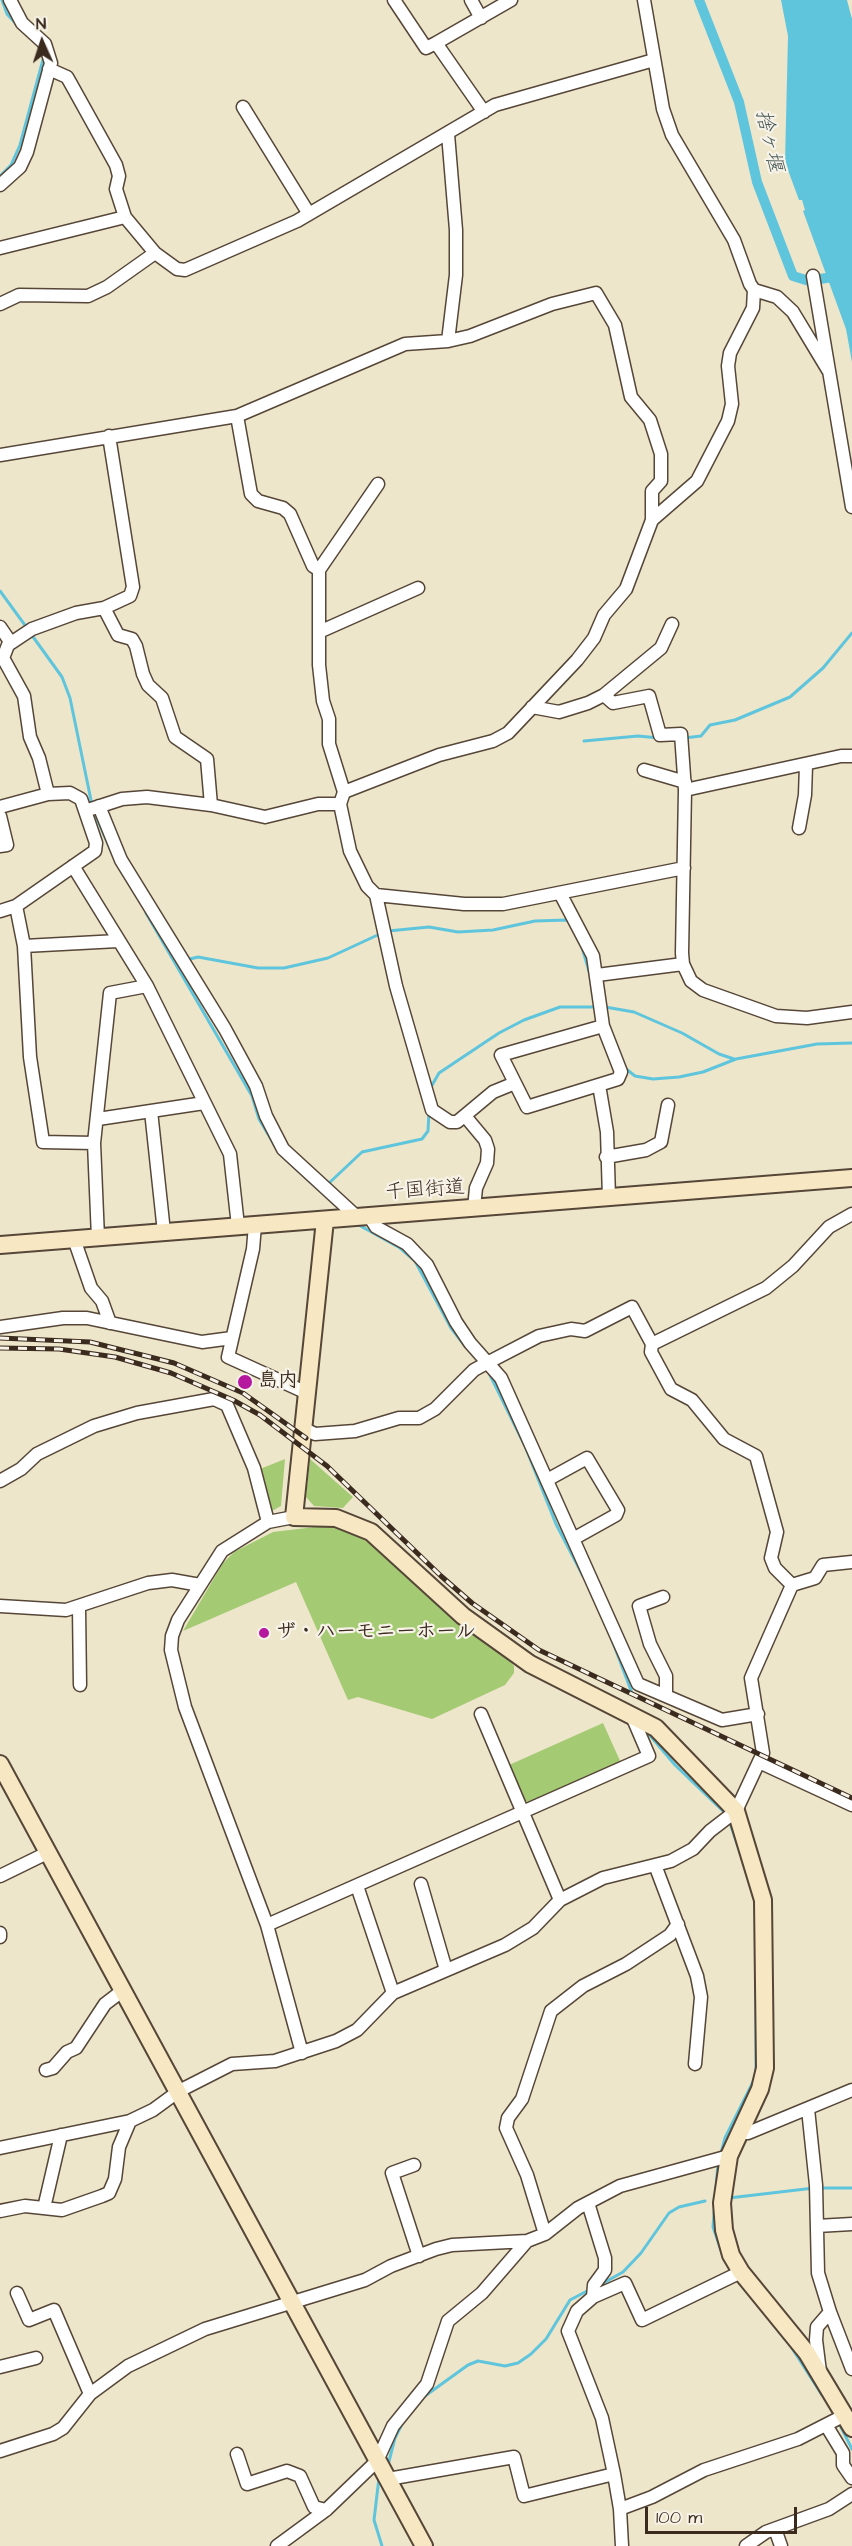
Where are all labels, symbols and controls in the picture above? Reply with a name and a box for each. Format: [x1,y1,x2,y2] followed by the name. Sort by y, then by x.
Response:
[12,12,72,72] north arrow
[35,13,47,35] text: N
[749,107,787,175] water label: 捨ヶ堰
[384,1176,466,1206] street label: 千国街道
[258,1370,298,1394] place label: 島内
[236,1373,254,1391] marker: 島内
[276,1621,476,1645] place label: ザ・ハーモニーホール
[257,1626,271,1640] marker: ザ・ハーモニーホール
[648,2495,800,2533] scale bar
[656,2505,702,2530] text: 100 m

